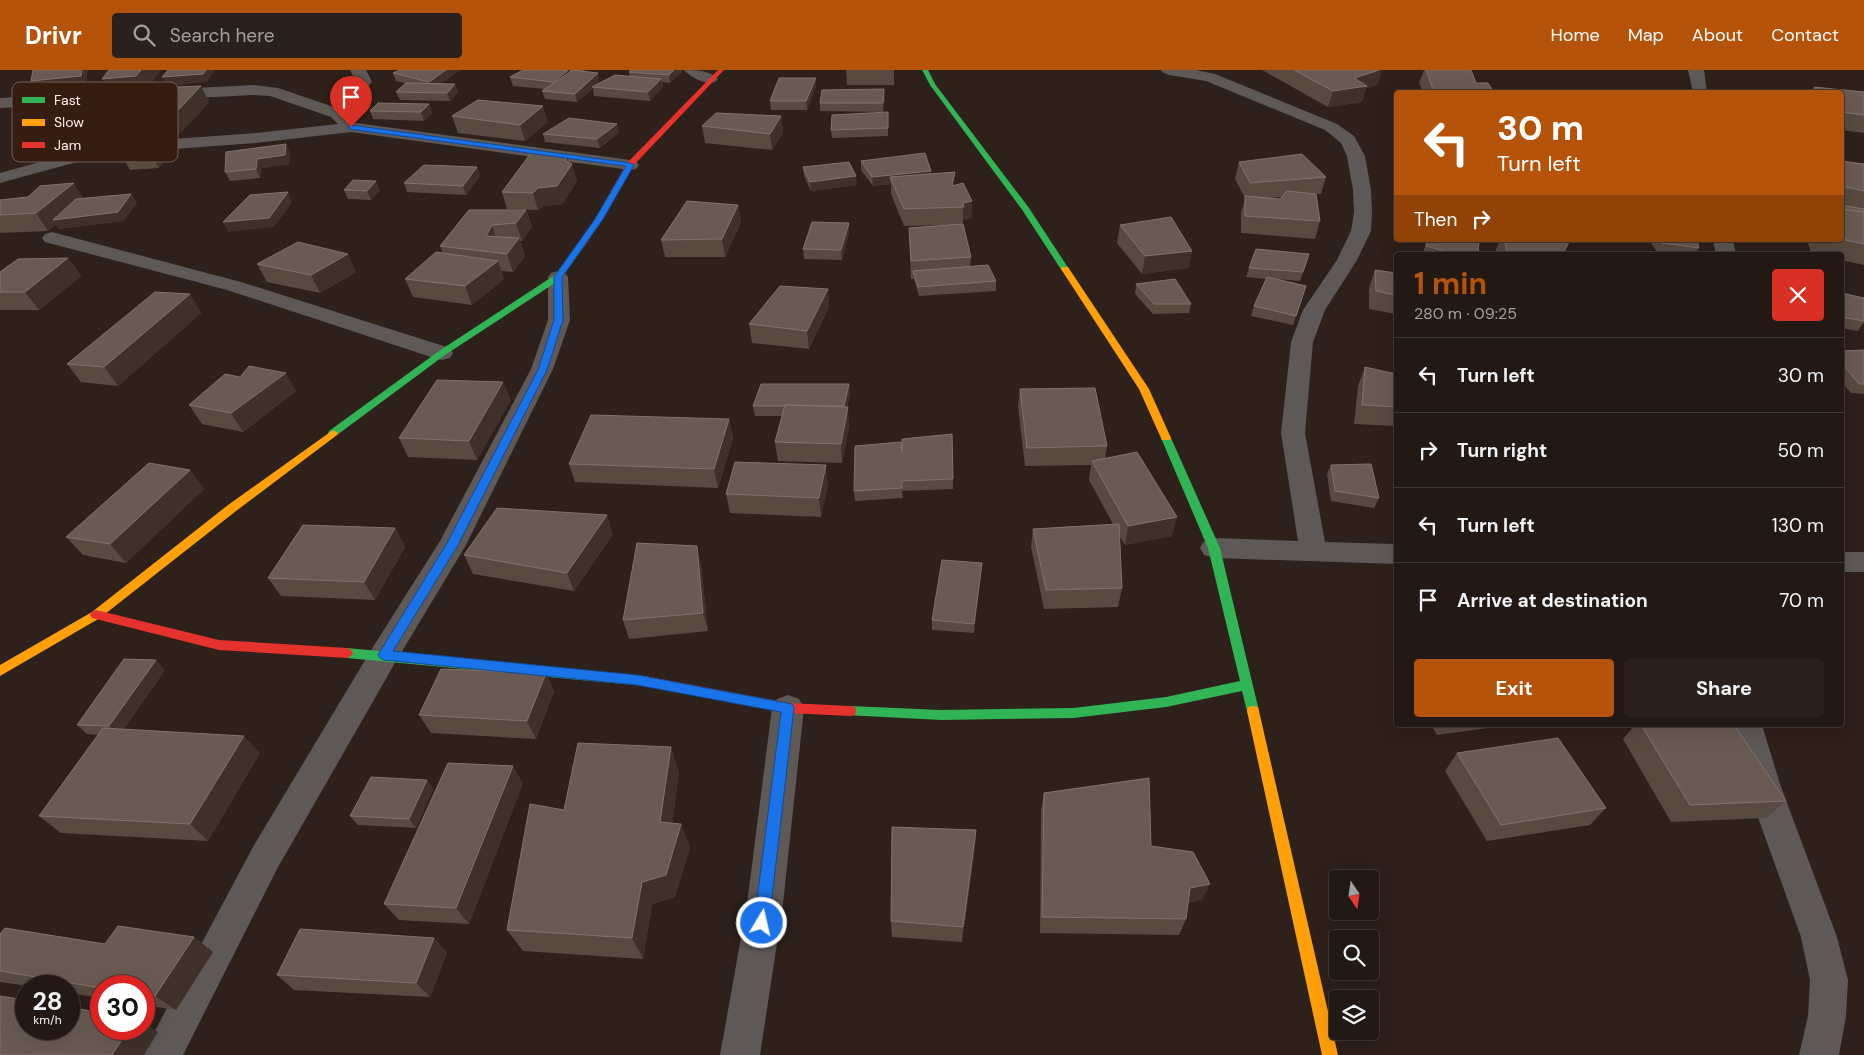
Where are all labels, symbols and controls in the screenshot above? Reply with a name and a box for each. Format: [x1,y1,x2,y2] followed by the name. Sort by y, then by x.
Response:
[112,13,462,58] search box
[25,20,82,51] text: Drivr
[130,21,158,49] icon: search
[170,23,275,48] text: Search here
[1550,23,1600,47] text: Home
[1628,23,1664,47] text: Map
[1692,23,1743,47] text: About
[1771,23,1839,47] text: Contact
[330,76,372,127] pin
[12,82,178,162] legend
[337,83,365,111] icon: arrive
[54,91,81,109] text: Fast
[1497,105,1584,151] text: 30 m
[1414,110,1479,175] icon: left
[54,113,84,131] text: Slow
[54,136,81,154] text: Jam
[1497,149,1581,178] text: Turn left
[1467,205,1495,233] icon: right
[1414,207,1457,232] text: Then
[1414,264,1487,303] text: 1 min
[1772,269,1824,321] button: close
[1414,303,1517,324] text: 280 m · 09:25
[1414,361,1442,389] icon: left
[1457,363,1535,388] text: Turn left
[1778,363,1824,388] text: 30 m
[1414,436,1442,464] icon: right
[1457,438,1547,463] text: Turn right
[1777,438,1824,463] text: 50 m
[1414,511,1442,539] icon: left
[1457,513,1535,538] text: Turn left
[1772,513,1824,538] text: 130 m
[1414,586,1442,614] icon: arrive
[1457,588,1648,613] text: Arrive at destination
[1779,588,1824,613] text: 70 m
[1414,659,1614,717] button: Exit
[1624,659,1824,717] button: Share
[1329,870,1379,920] north arrow
[1329,870,1379,1040] map controls
[735,896,787,948] position arrow
[1329,930,1379,980] button: search
[90,975,155,1040] speed limit sign: 30
[32,985,63,1018] text: 28
[1329,990,1379,1040] button: layers
[33,1012,62,1028] text: km/h

